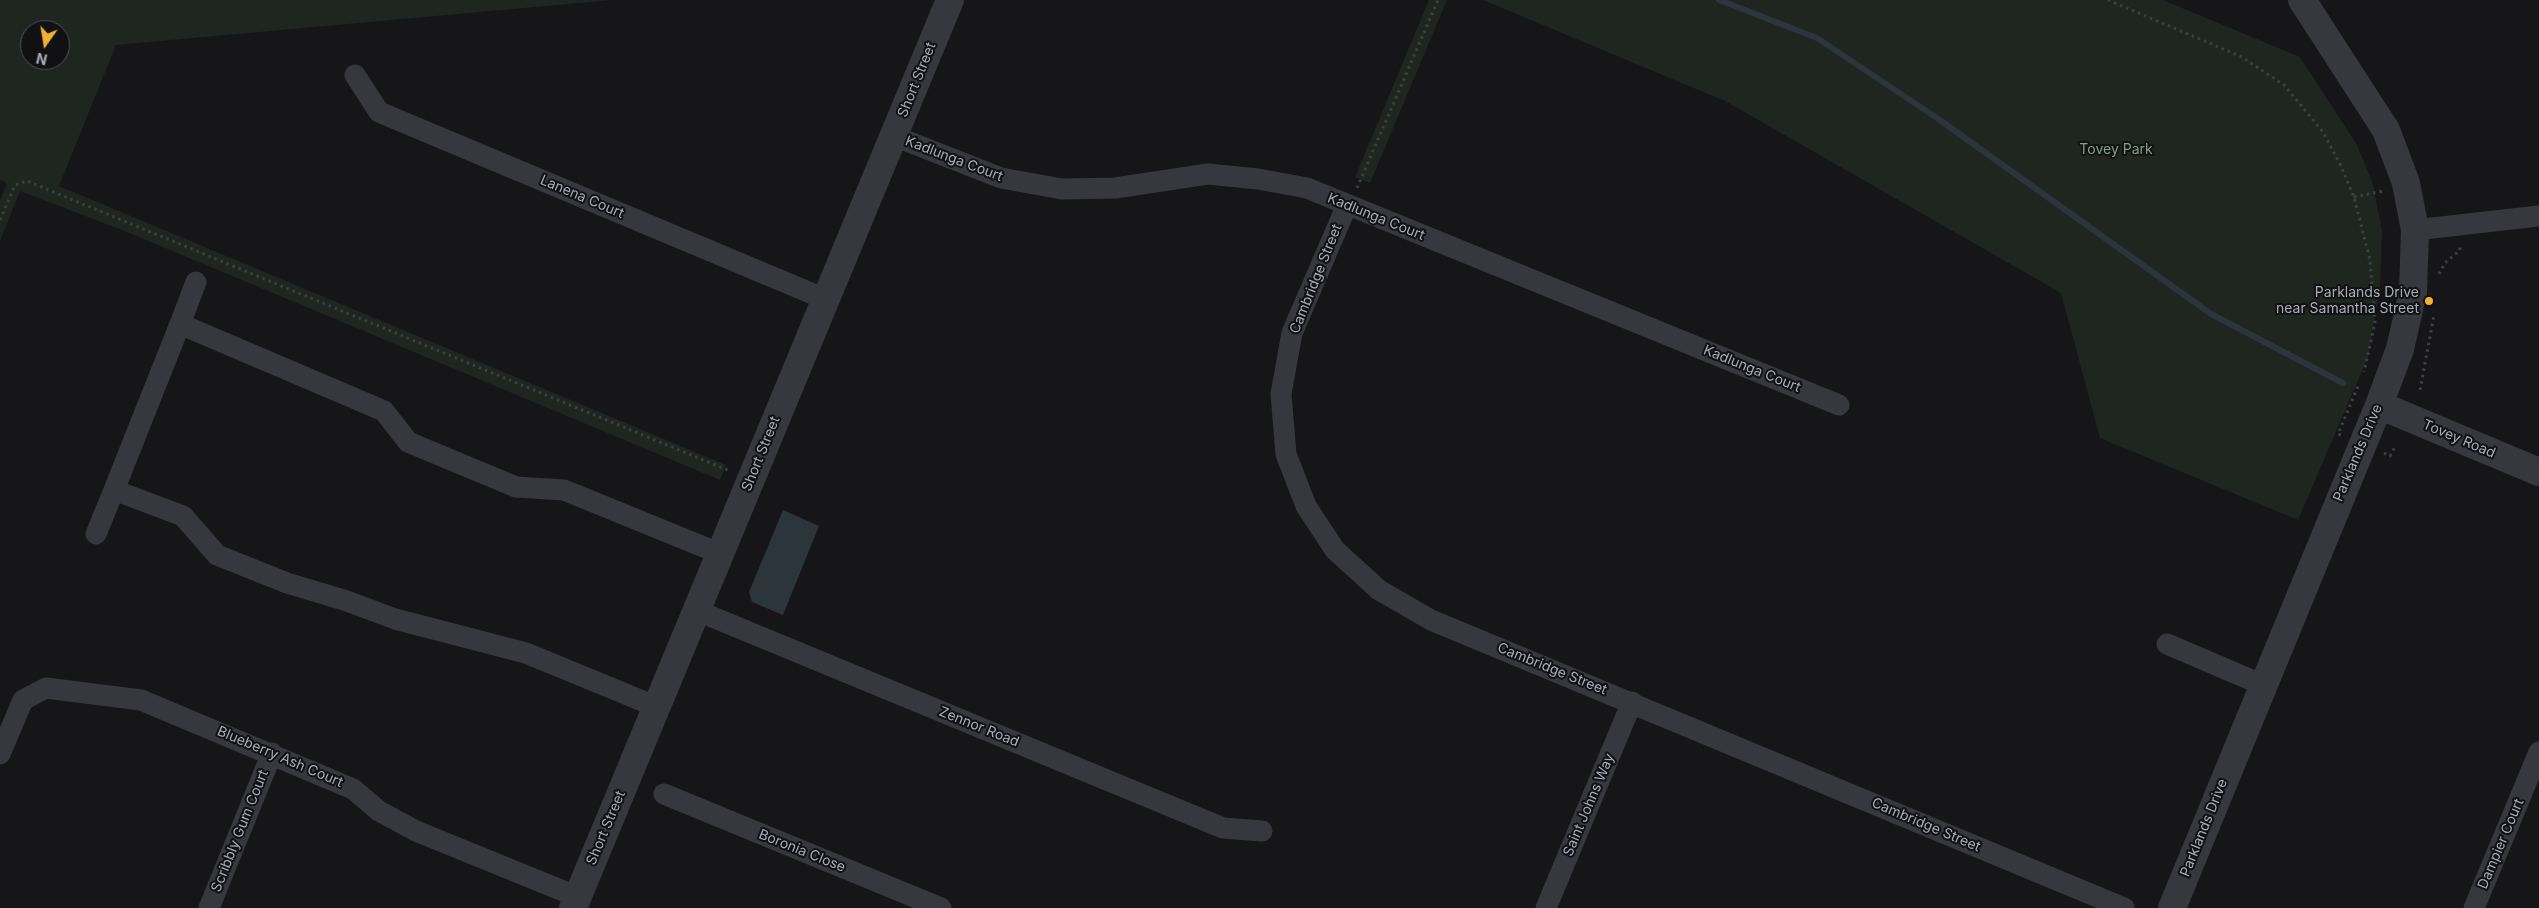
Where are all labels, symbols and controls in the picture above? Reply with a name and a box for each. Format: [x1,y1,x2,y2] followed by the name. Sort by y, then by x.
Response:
[20,20,70,70] north arrow
[894,40,940,120] street label: Short Street
[35,50,49,69] text: N
[903,133,1005,185] street label: Kadlunga Court
[2079,142,2153,158] park label: Tovey Park
[538,172,626,222] street label: Lanena Court
[1325,190,1427,244] street label: Kadlunga Court
[1286,222,1346,336] street label: Cambridge Street
[2276,285,2419,318] place label: Parklands Drive near Samantha Street
[2423,295,2435,307] marker: Parklands Drive near Samantha Street
[1701,342,1803,396] street label: Kadlunga Court
[2330,402,2386,504] street label: Parklands Drive
[738,414,784,494] street label: Short Street
[2420,416,2498,462] street label: Tovey Road
[1495,639,1609,699] street label: Cambridge Street
[937,703,1021,751] street label: Zennor Road
[215,723,345,791] street label: Blueberry Ash Court
[1560,751,1618,859] street label: Saint Johns Way
[208,768,272,894] street label: Scribbly Gum Court
[2177,777,2231,879] street label: Parklands Drive
[583,788,629,868] street label: Short Street
[1869,794,1983,856] street label: Cambridge Street
[2474,796,2528,892] street label: Dampier Court
[756,826,848,876] street label: Boronia Close

